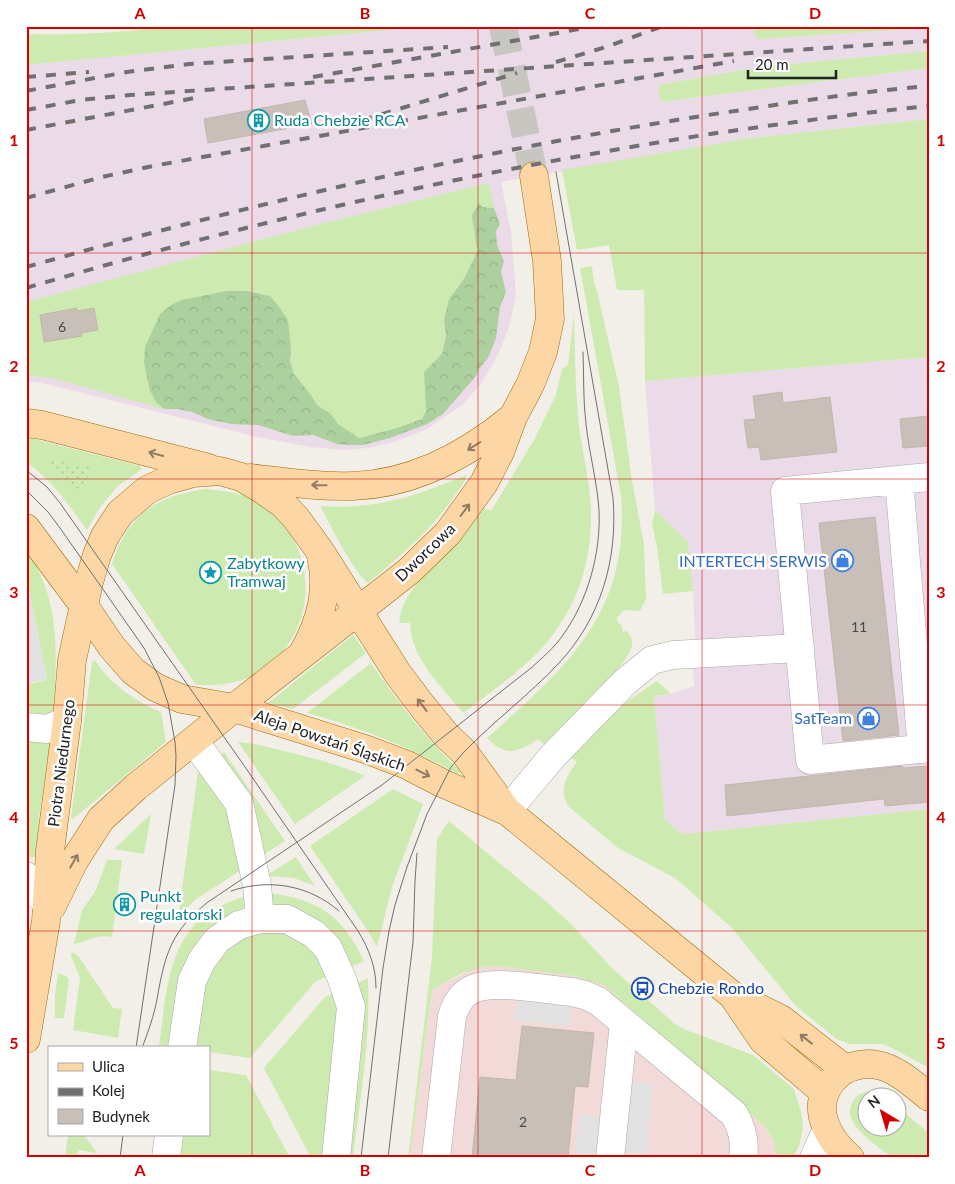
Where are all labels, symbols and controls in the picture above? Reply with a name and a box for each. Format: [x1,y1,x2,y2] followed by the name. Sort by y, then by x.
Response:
[133,3,146,22] text: A
[360,3,370,22] text: B
[585,3,596,22] text: C
[809,3,821,22] text: D
[748,48,835,80] scale bar
[755,55,789,73] text: 20 m
[246,108,270,132] building icon: Ruda Chebzie RCA
[274,110,406,129] place label: Ruda Chebzie RCA
[9,130,19,149] text: 1
[936,130,946,149] text: 1
[58,318,66,335] house number: 6
[9,356,19,375] text: 2
[936,356,946,375] text: 2
[467,442,481,452] one-way arrow
[148,449,164,459] one-way arrow
[311,480,328,490] one-way arrow
[460,504,471,517] one-way arrow
[391,518,459,585] street label: Dworcowa
[831,549,855,573] shop icon: INTERTECH SERWIS
[679,551,827,570] place label: INTERTECH SERWIS
[227,553,305,590] place label: Zabytkowy Tramwaj
[199,560,223,584] place icon: Zabytkowy Tramwaj
[9,582,19,601] text: 3
[936,582,946,601] text: 3
[851,618,867,635] house number: 11
[43,698,78,828] street label: Piotra Niedurnego
[416,699,427,712] one-way arrow
[252,705,408,774] street label: Aleja Powstań Śląskich
[856,706,880,730] shop icon: SatTeam
[794,708,852,727] place label: SatTeam
[415,768,430,778] one-way arrow
[9,807,19,826] text: 4
[936,807,946,826] text: 4
[70,854,79,869] one-way arrow
[140,886,222,923] place label: Punkt regulatorski
[112,893,136,917] building icon: Punkt regulatorski
[630,976,654,1000] bus stop icon: Chebzie Rondo
[658,978,764,997] place label: Chebzie Rondo
[9,1033,19,1052] text: 5
[936,1033,946,1052] text: 5
[800,1034,813,1045] one-way arrow
[48,1046,210,1136] legend
[92,1057,125,1075] text: Ulica
[92,1081,125,1099] text: Kolej
[858,1086,908,1136] north arrow
[864,1091,883,1111] text: N
[92,1107,150,1125] text: Budynek
[519,1113,527,1130] house number: 2
[133,1160,146,1179] text: A
[360,1160,370,1179] text: B
[585,1160,596,1179] text: C
[809,1160,821,1179] text: D

